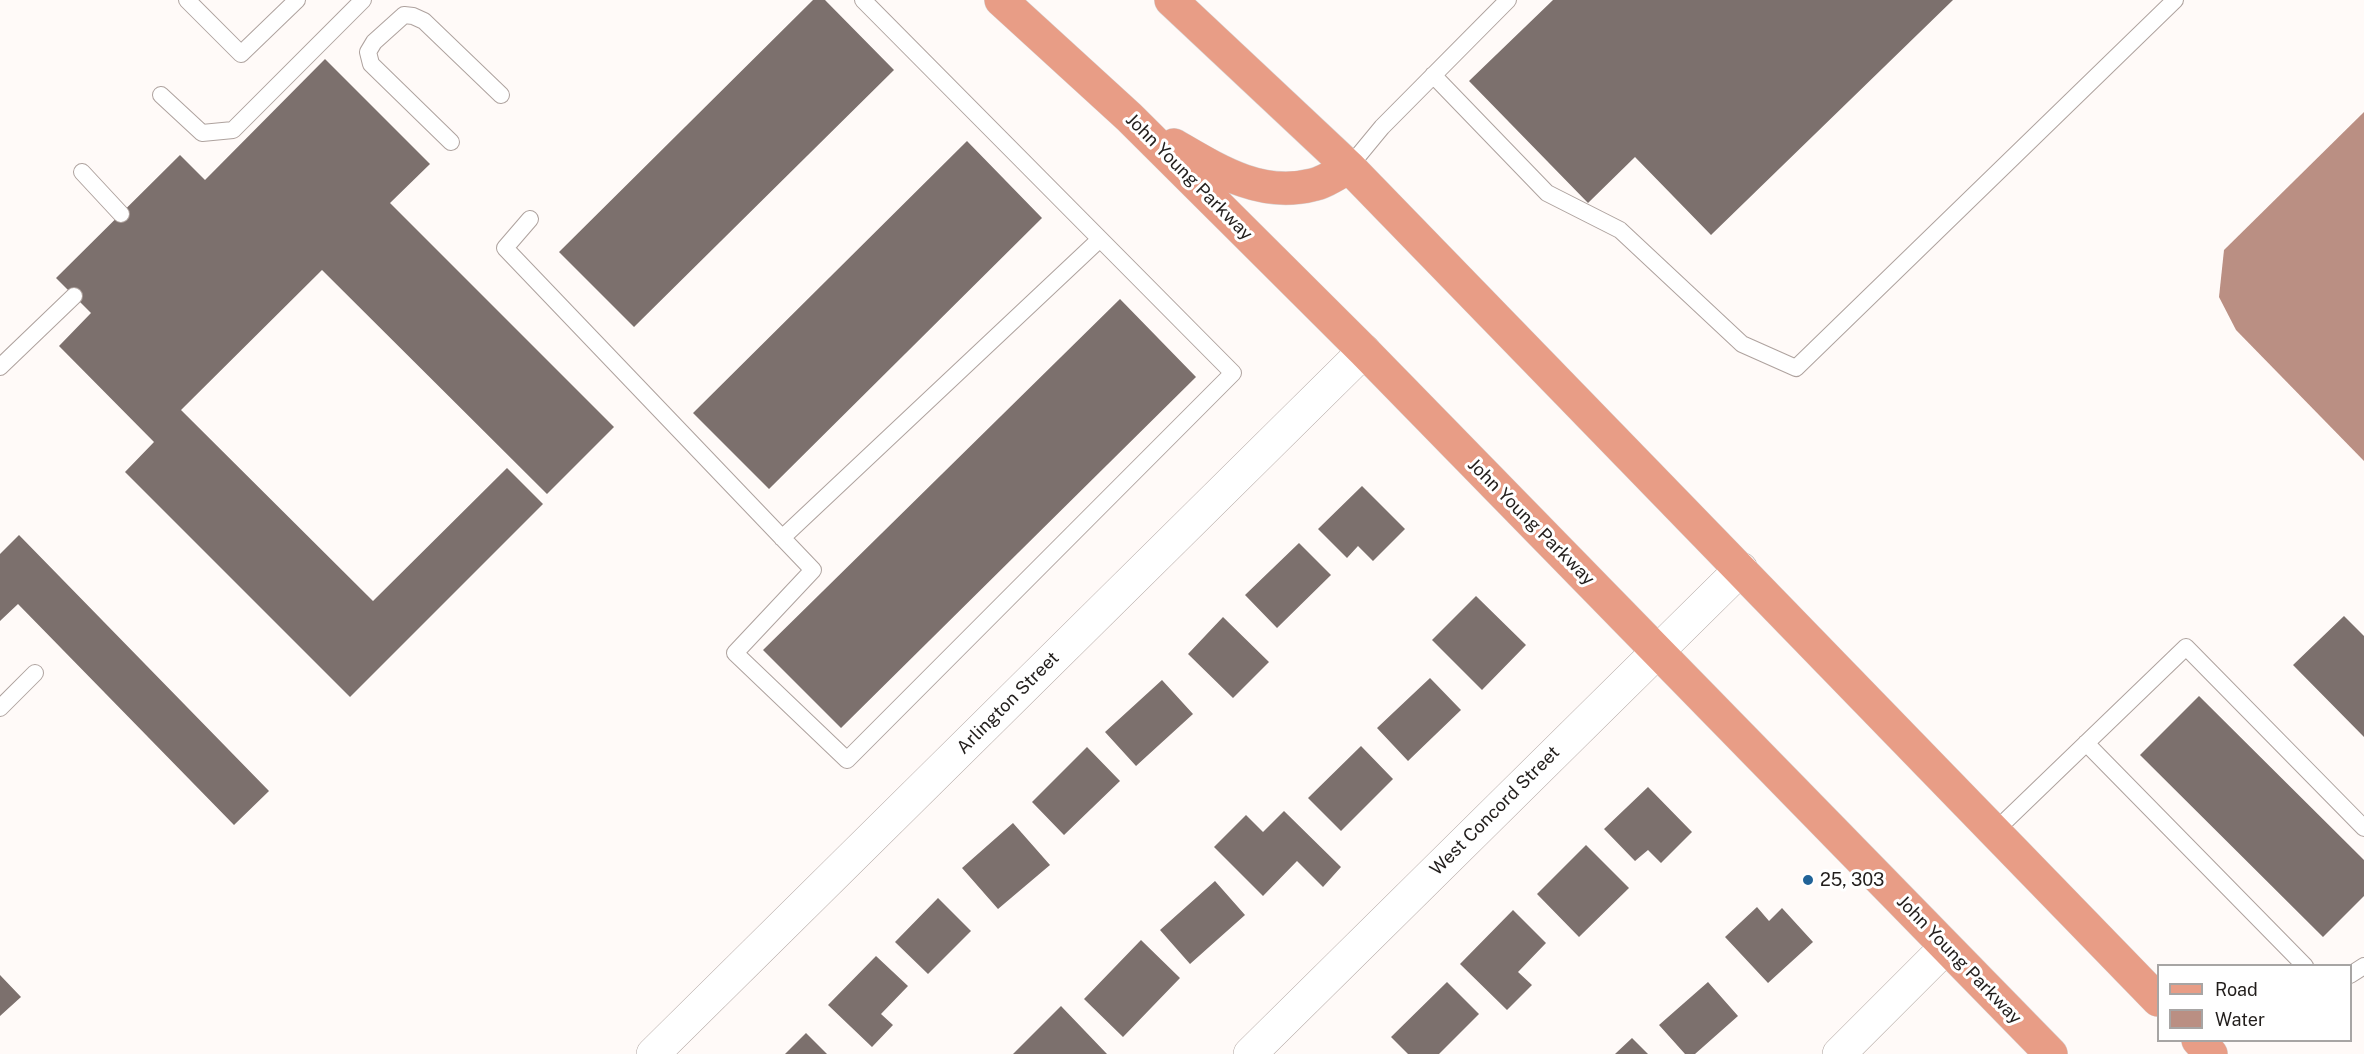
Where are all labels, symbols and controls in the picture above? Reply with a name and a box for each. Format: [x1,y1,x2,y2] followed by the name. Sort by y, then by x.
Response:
[1121,109,1257,245] street label: John Young Parkway
[1463,454,1599,590] street label: John Young Parkway
[952,647,1064,759] street label: Arlington Street
[1426,742,1564,880] street label: West Concord Street
[1820,869,1884,891] place label: 25, 303
[1801,873,1815,887] marker: 25, 303
[1892,891,2026,1029] street label: John Young Parkway
[2157,964,2352,1042] legend
[2215,979,2258,1000] text: Road
[2215,1009,2265,1030] text: Water

